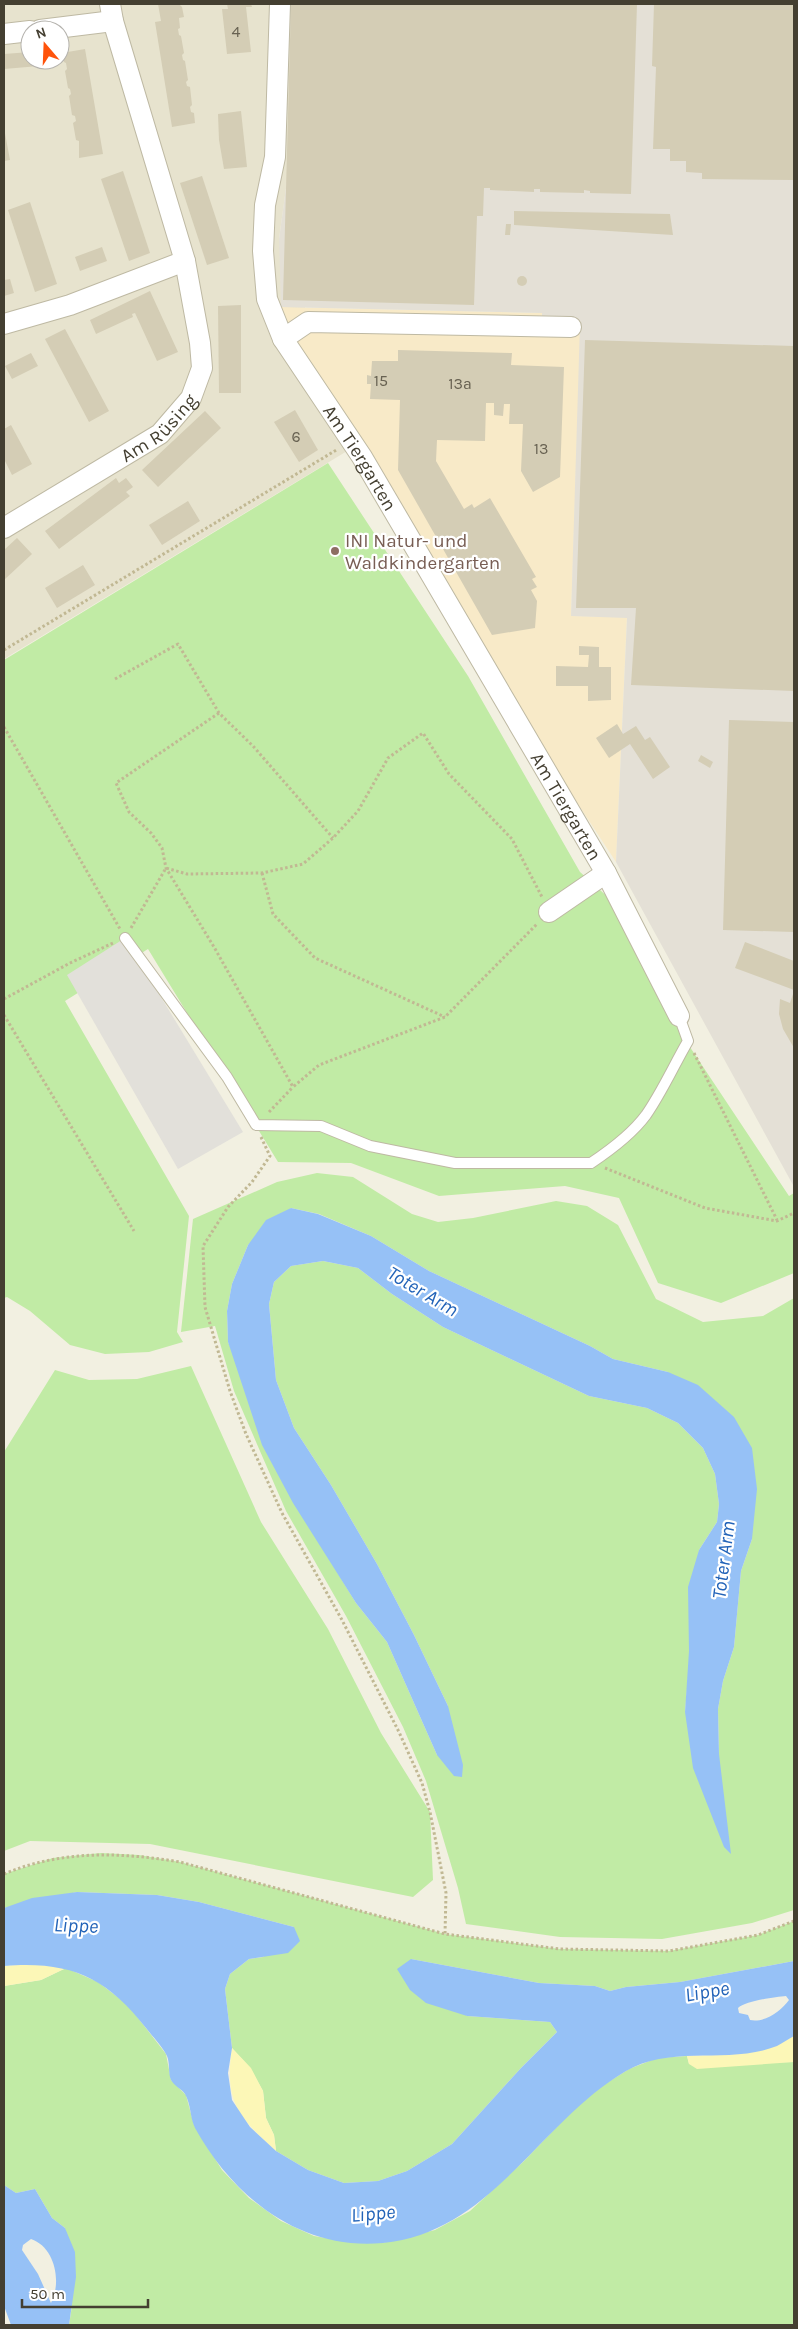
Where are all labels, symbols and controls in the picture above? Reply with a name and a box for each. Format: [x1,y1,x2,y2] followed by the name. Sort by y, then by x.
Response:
[20,20,70,70] north arrow
[232,22,241,41] house number: 4
[33,24,48,43] text: N
[374,371,388,390] house number: 15
[448,374,472,393] house number: 13a
[117,389,202,467] street label: Am Rüsing
[318,401,401,515] street label: Am Tiergarten
[291,427,301,446] house number: 6
[534,439,548,458] house number: 13
[345,530,500,574] place label: INI Natur- und Waldkindergarten
[329,545,341,557] marker: INI Natur- und Waldkindergarten
[526,749,606,864] street label: Am Tiergarten
[383,1261,462,1322] water label: Toter Arm
[707,1520,740,1600] water label: Toter Arm
[53,1913,99,1938] water label: Lippe
[683,1976,731,2007] water label: Lippe
[350,2200,396,2227] water label: Lippe
[22,2276,149,2308] scale bar
[30,2285,65,2303] text: 50 m

